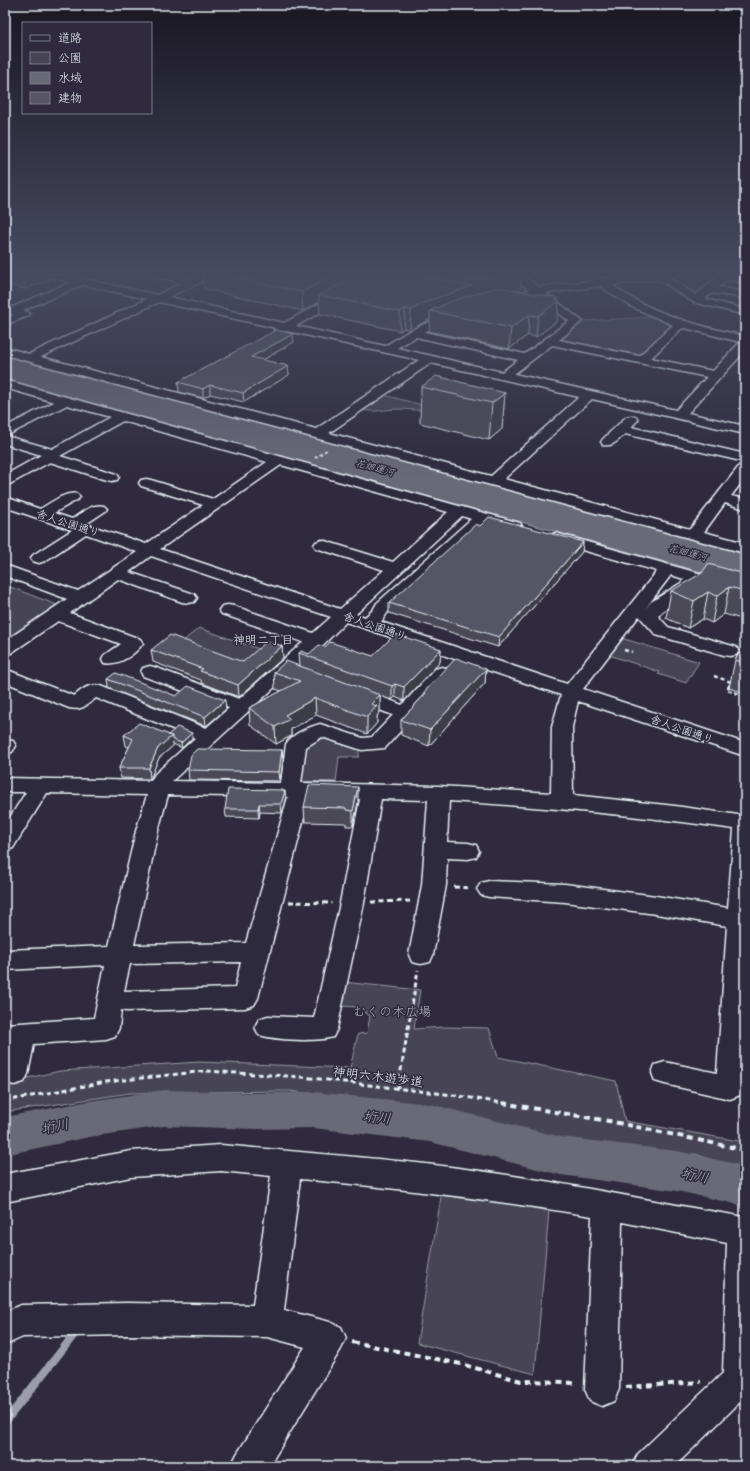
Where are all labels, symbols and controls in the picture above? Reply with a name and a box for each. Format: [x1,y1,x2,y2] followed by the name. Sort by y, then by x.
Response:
[22,22,152,114] legend
[58,28,82,46] text: 道路
[58,48,82,66] text: 公園
[58,68,82,86] text: 水域
[58,88,82,106] text: 建物
[354,454,398,479] water label: 花畑運河
[34,504,102,541] street label: 舎人公園通り
[667,539,711,564] water label: 花畑運河
[341,607,409,644] street label: 舎人公園通り
[233,630,293,648] district label: 神明二丁目
[648,710,716,747] street label: 舎人公園通り
[353,1001,431,1020] park label: むくの木広場
[332,1061,424,1090] street label: 神明六木遊歩道
[362,1105,392,1128] water label: 垳川
[39,1112,71,1139] water label: 垳川
[679,1161,711,1188] water label: 垳川

